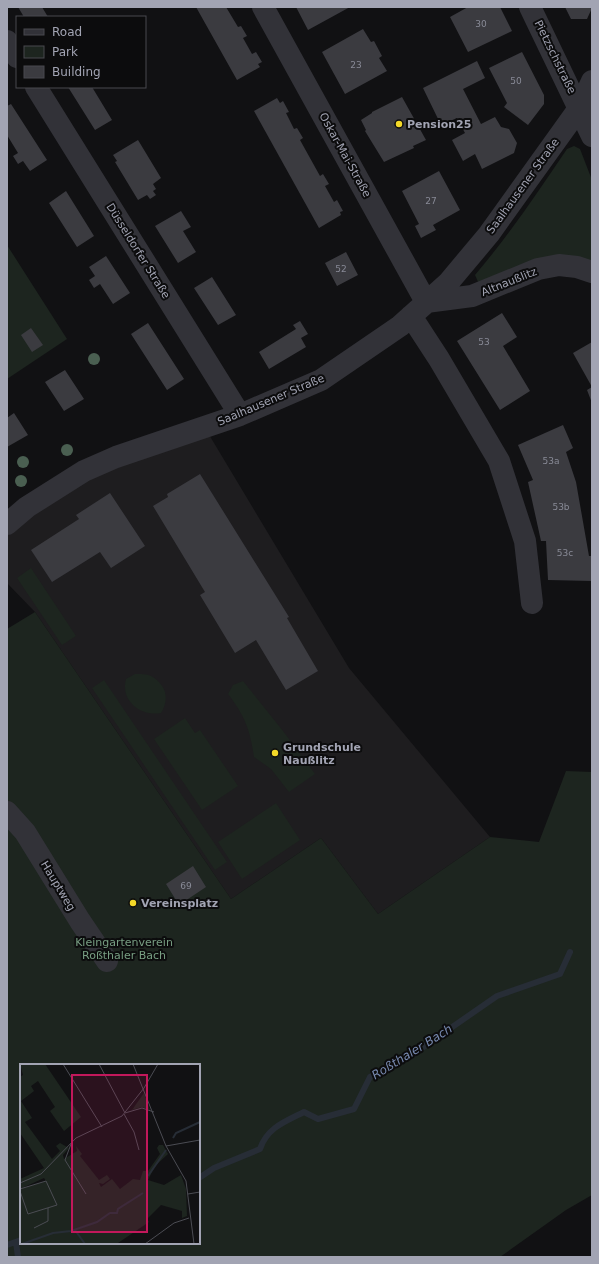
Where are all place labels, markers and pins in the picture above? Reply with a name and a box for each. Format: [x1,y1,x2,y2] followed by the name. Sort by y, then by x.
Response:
[407,118,471,131] place label: Pension25
[394,119,404,129] marker: Pension25
[283,741,361,767] place label: Grundschule Naußlitz
[270,748,280,758] marker: Grundschule Naußlitz
[141,897,218,910] place label: Vereinsplatz
[128,898,138,908] marker: Vereinsplatz

